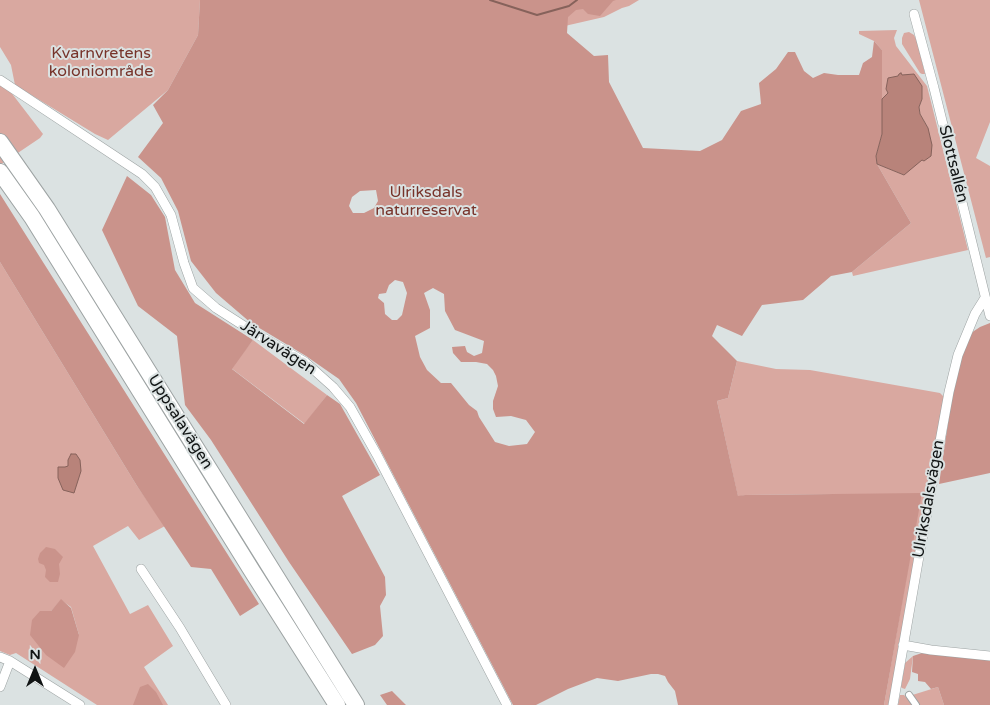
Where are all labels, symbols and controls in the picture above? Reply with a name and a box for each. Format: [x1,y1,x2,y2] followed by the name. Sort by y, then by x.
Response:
[49,44,153,82] park label: Kvarnvretens koloniområde
[934,123,972,205] street label: Slottsallén
[375,183,477,221] park label: Ulriksdals naturreservat
[237,317,319,379] street label: Järvavägen
[143,371,217,473] street label: Uppsalavägen
[909,439,949,559] street label: Ulriksdalsvägen
[10,645,60,695] north arrow
[29,646,41,663] text: N

